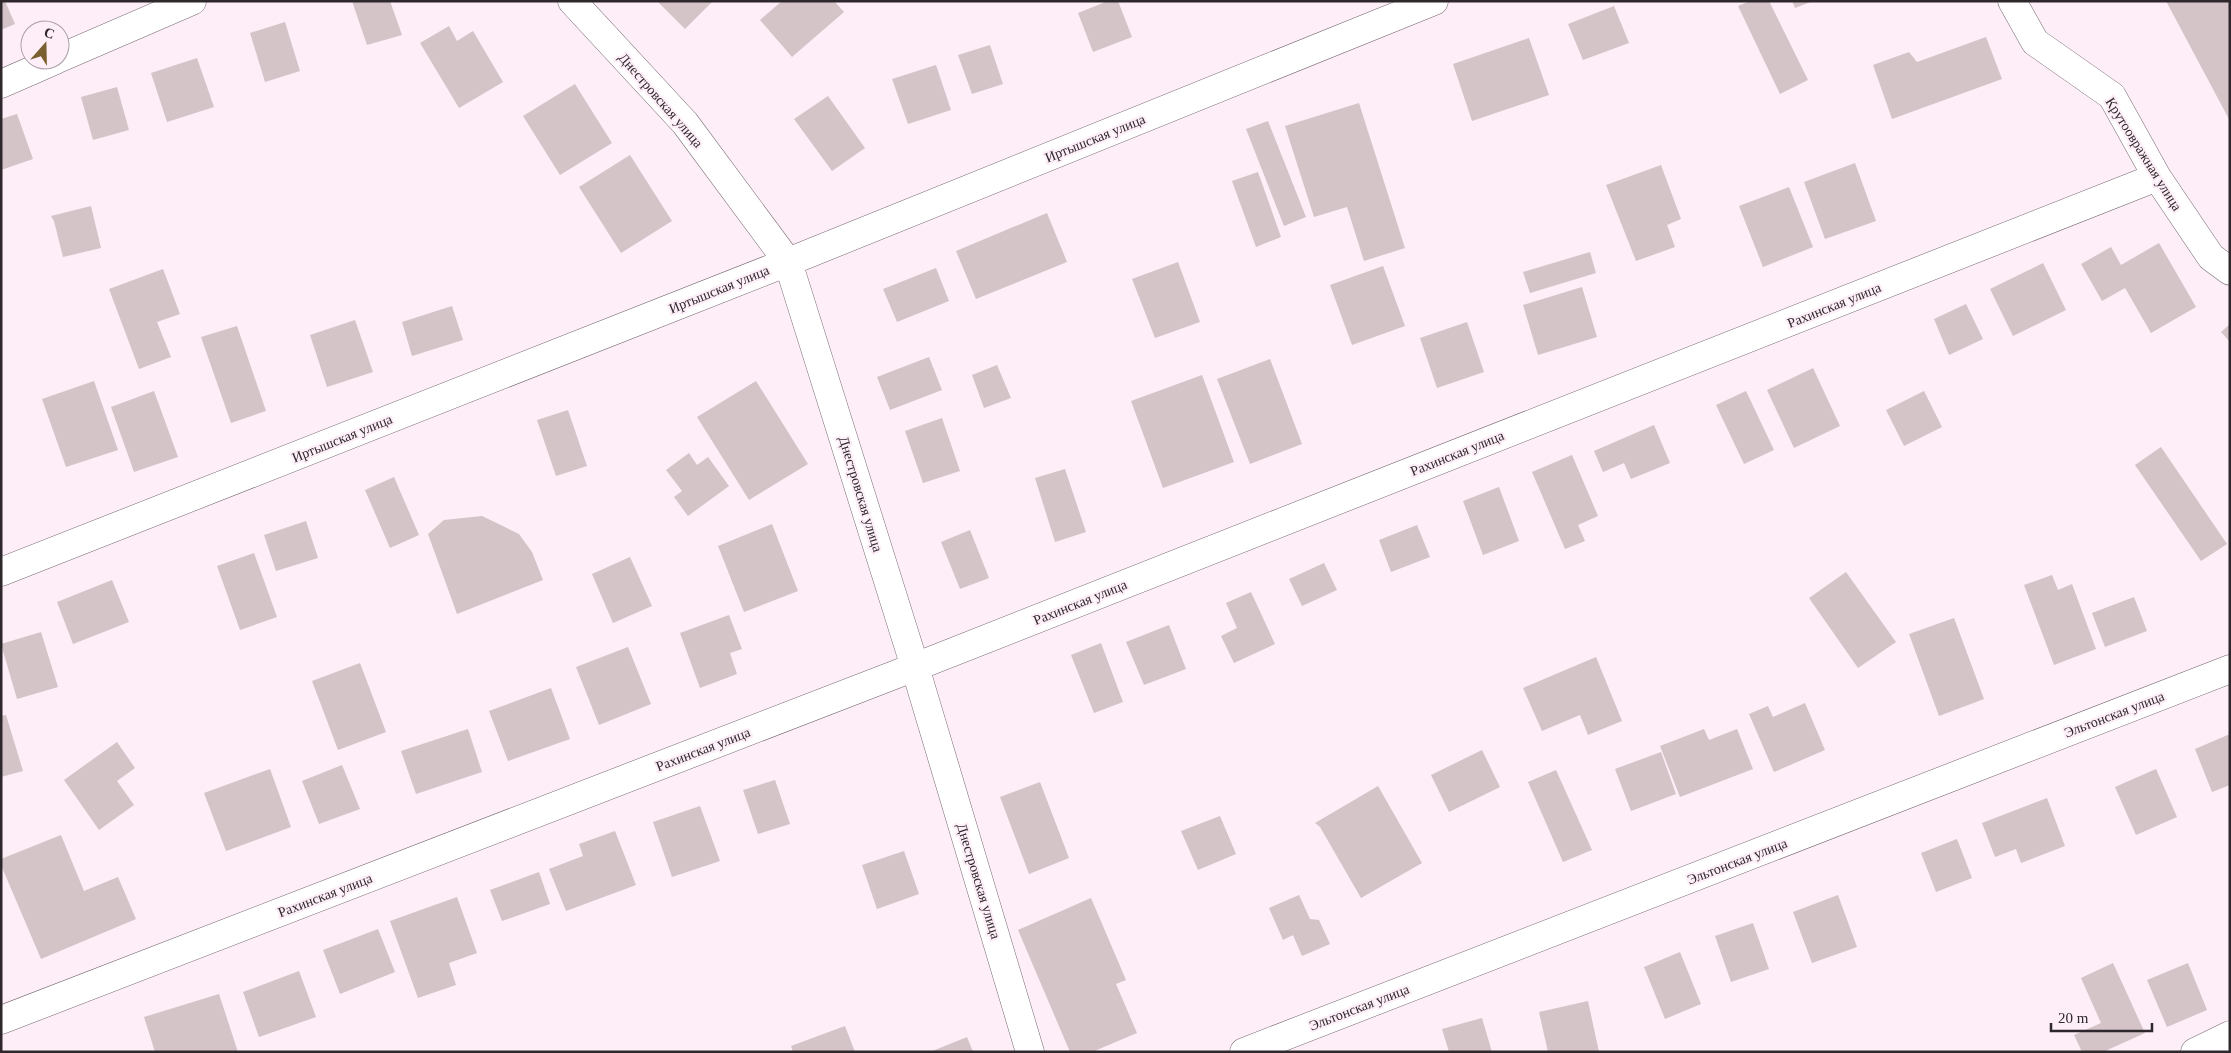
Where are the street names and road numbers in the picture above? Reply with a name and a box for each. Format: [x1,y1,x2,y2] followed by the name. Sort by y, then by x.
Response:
[616,50,706,151] street label: Днестровская улица
[2103,95,2185,214] street label: Крутоовражная улица
[1043,111,1148,165] street label: Иртышская улица
[667,262,772,316] street label: Иртышская улица
[1785,280,1884,331] street label: Рахинская улица
[290,411,395,465] street label: Иртышская улица
[1408,428,1507,479] street label: Рахинская улица
[836,434,885,555] street label: Днестровская улица
[1031,577,1130,628] street label: Рахинская улица
[2062,688,2167,740] street label: Эльтонская улица
[654,724,753,774] street label: Рахинская улица
[954,821,1003,942] street label: Днестровская улица
[1685,835,1790,887] street label: Эльтонская улица
[276,870,375,920] street label: Рахинская улица
[1307,981,1412,1033] street label: Эльтонская улица

